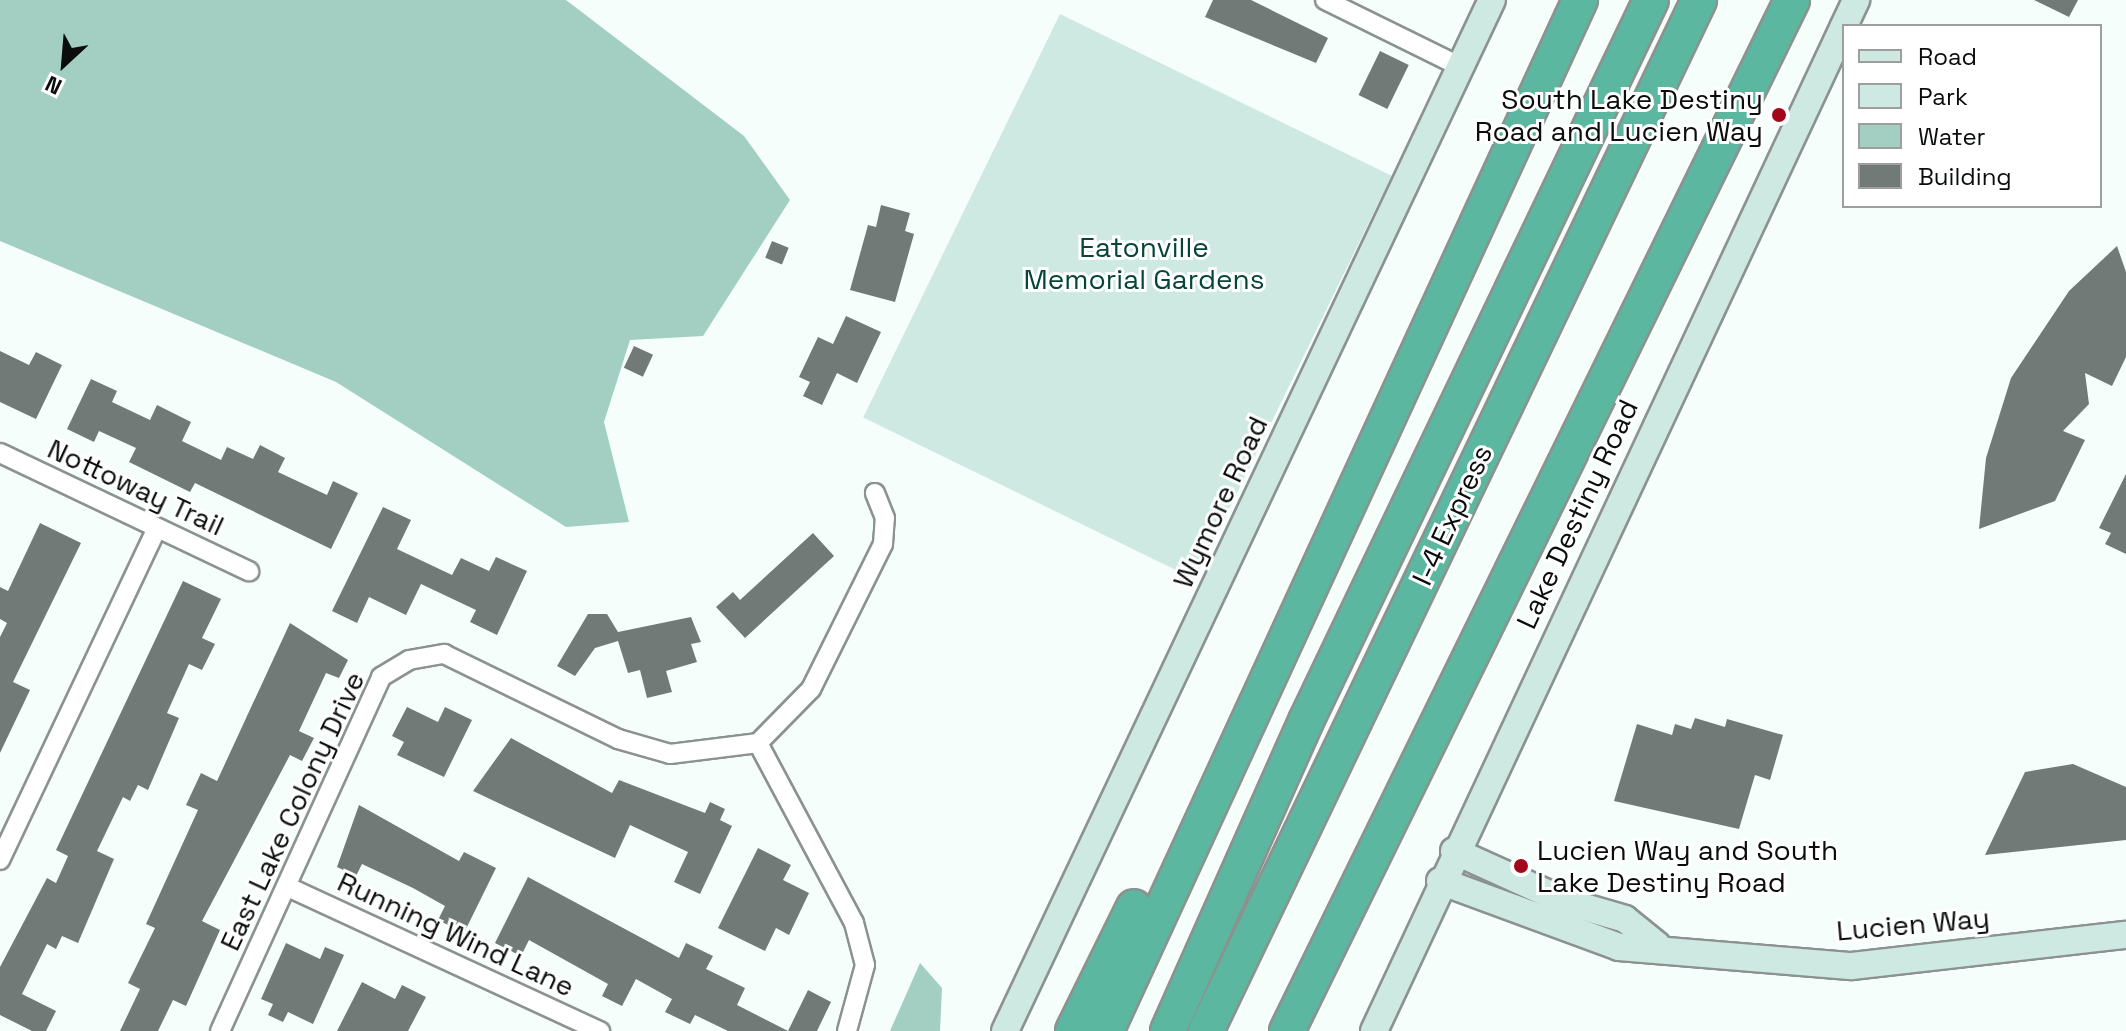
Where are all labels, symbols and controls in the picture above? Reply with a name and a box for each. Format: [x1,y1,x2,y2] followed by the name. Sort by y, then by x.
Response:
[24,24,104,104] north arrow
[1842,24,2102,208] legend
[1918,41,1977,72] text: Road
[41,70,66,101] text: N
[1918,81,1968,112] text: Park
[1475,82,1763,148] place label: South Lake Destiny Road and Lucien Way
[1770,106,1788,124] marker: South Lake Destiny Road and Lucien Way
[1918,121,1986,152] text: Water
[1918,161,2012,192] text: Building
[1024,230,1264,296] park label: Eatonville Memorial Gardens
[1509,394,1645,634] street label: Lake Destiny Road
[1166,411,1274,593] street label: Wymore Road
[42,431,230,543] street label: Nottoway Trail
[1405,440,1499,590] street label: I-4 Express
[213,666,371,956] street label: East Lake Colony Drive
[1537,833,1838,899] place label: Lucien Way and South Lake Destiny Road
[1512,857,1530,875] marker: Lucien Way and South Lake Destiny Road
[332,864,580,1004] street label: Running Wind Lane
[1835,901,1991,947] street label: Lucien Way

